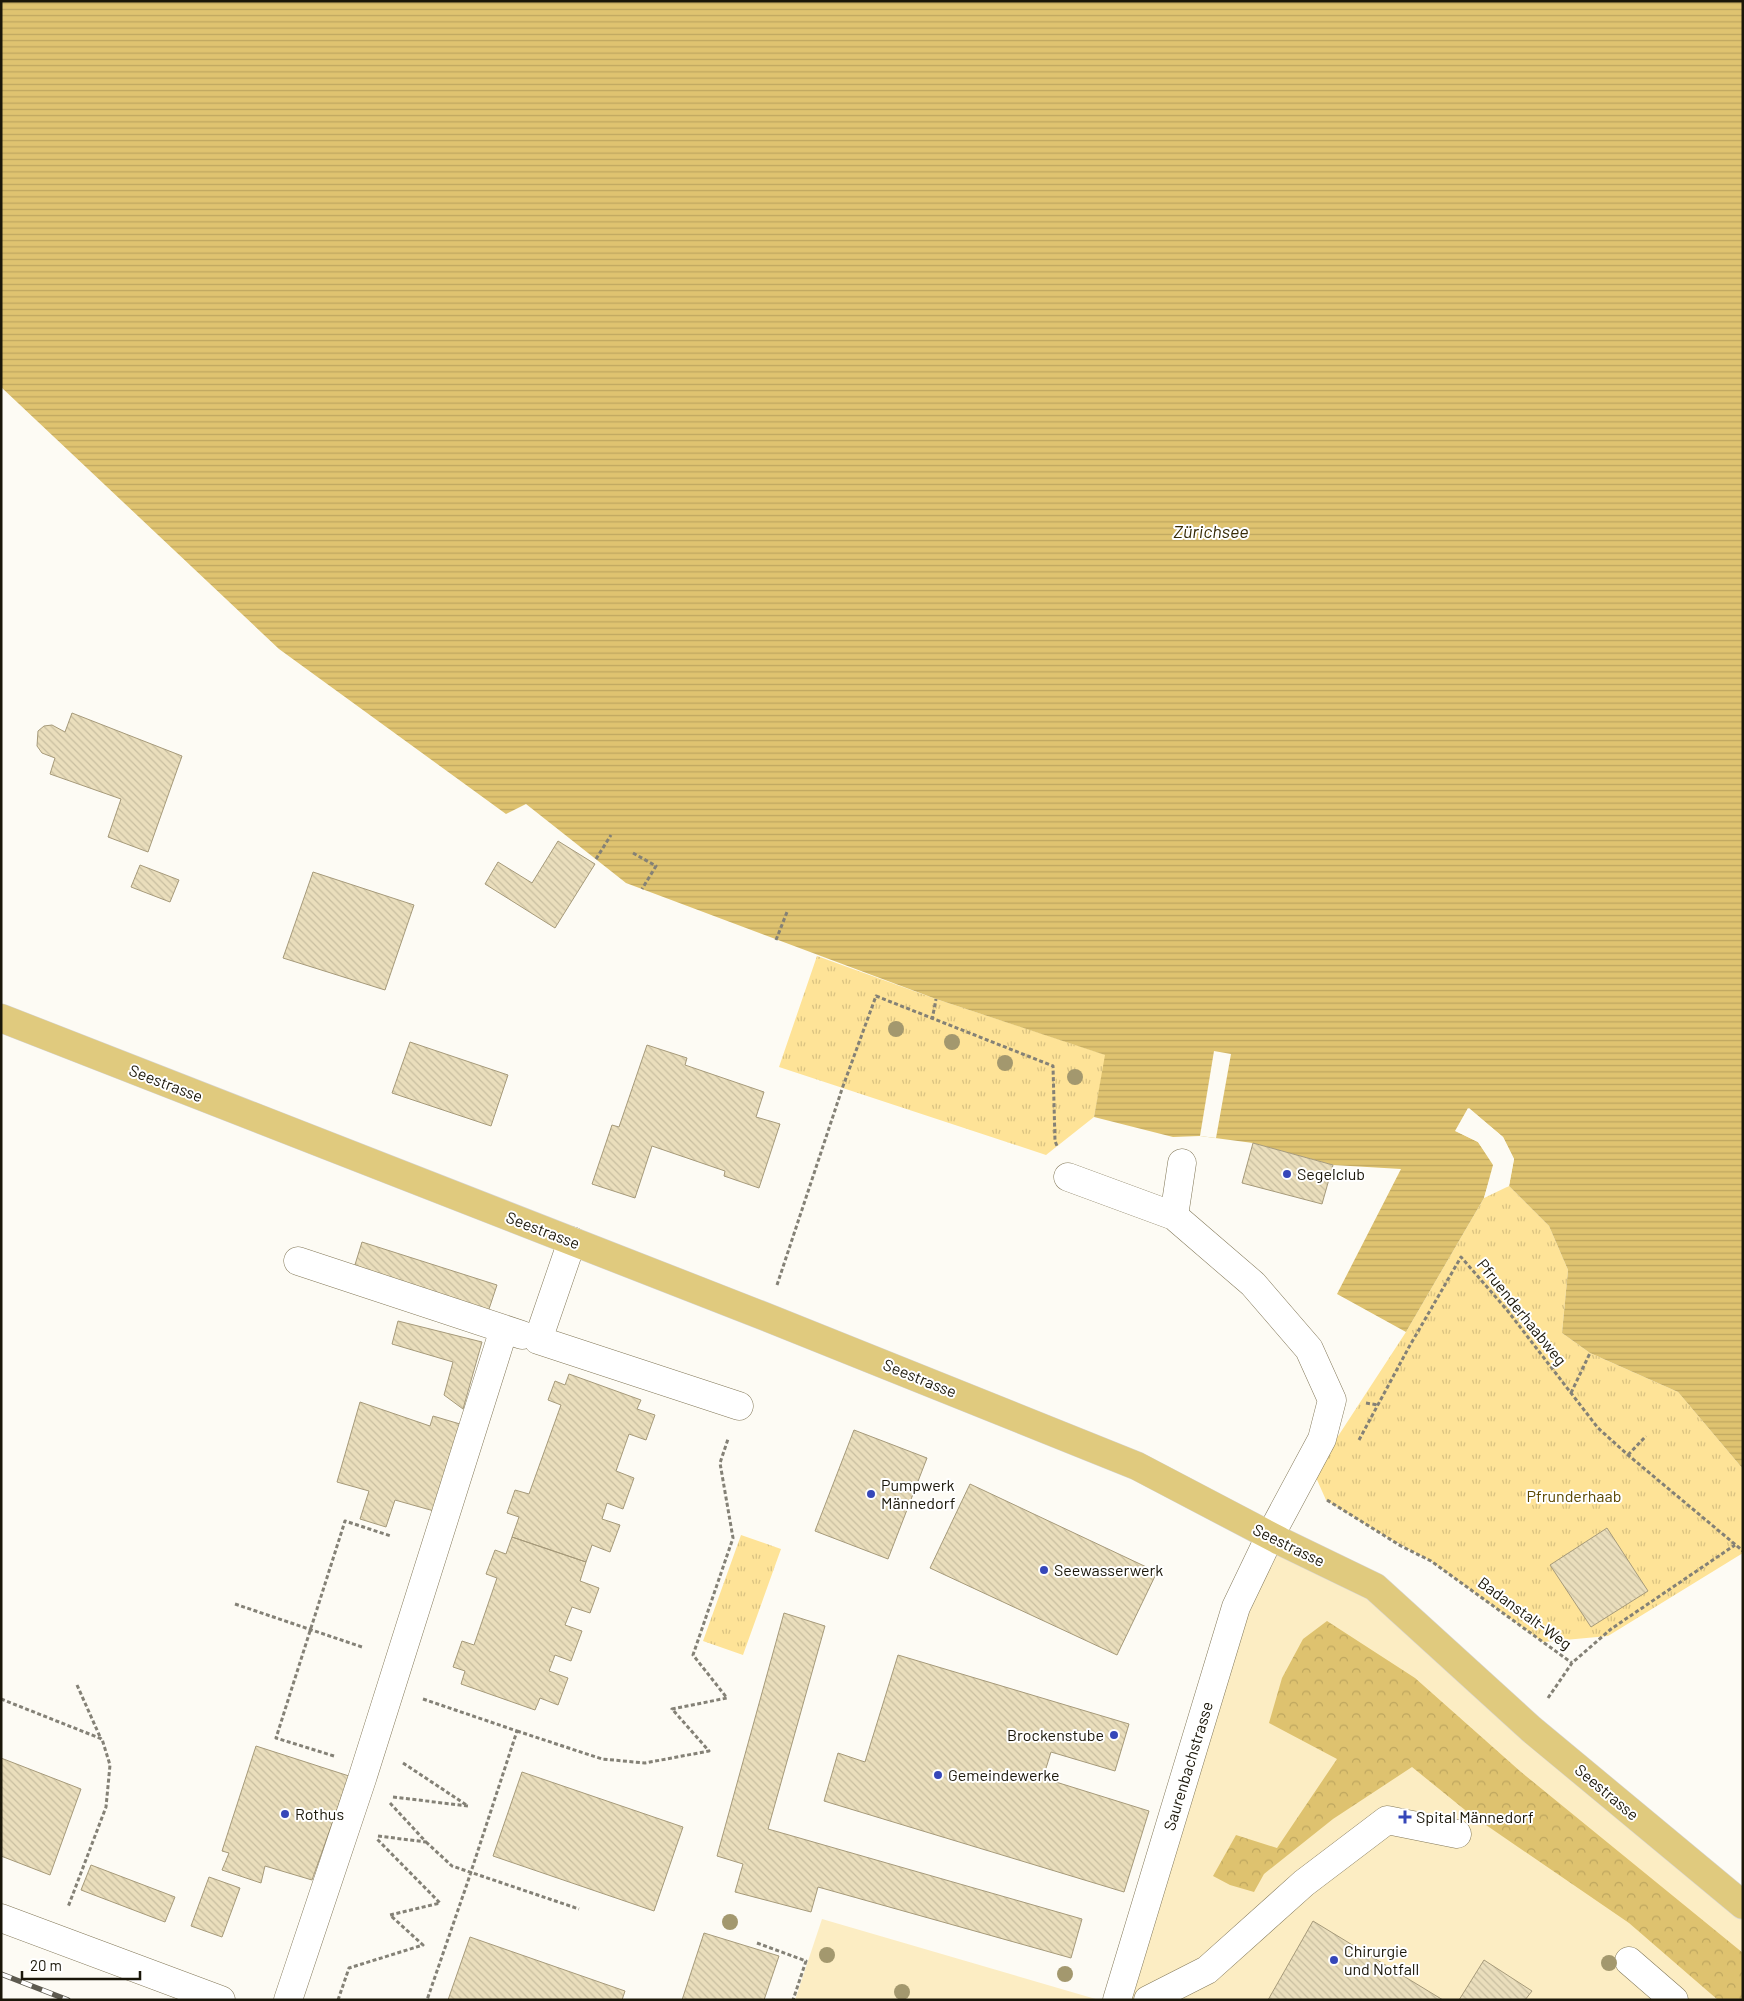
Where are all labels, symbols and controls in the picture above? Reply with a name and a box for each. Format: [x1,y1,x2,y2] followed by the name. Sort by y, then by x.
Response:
[1173,520,1249,542] water label: Zürichsee
[127,1060,206,1105] street label: Seestrasse
[1297,1164,1365,1183] place label: Segelclub
[1281,1168,1293,1180] marker: Segelclub
[504,1207,583,1252] street label: Seestrasse
[1474,1255,1571,1369] street label: Pfruenderhaabweg
[881,1354,960,1401] street label: Seestrasse
[881,1475,956,1512] place label: Pumpwerk Männedorf
[1527,1486,1621,1505] park label: Pfrunderhaab
[865,1488,877,1500] marker: Pumpwerk Männedorf
[1250,1519,1328,1570] street label: Seestrasse
[1054,1560,1163,1579] place label: Seewasserwerk
[1038,1564,1050,1576] marker: Seewasserwerk
[1475,1572,1576,1653] street label: Badanstalt-Weg
[1159,1699,1216,1833] street label: Saurenbachstrasse
[1007,1725,1104,1744] place label: Brockenstube
[1108,1729,1120,1741] marker: Brockenstube
[1572,1759,1643,1824] street label: Seestrasse
[948,1765,1059,1784] place label: Gemeindewerke
[932,1769,944,1781] marker: Gemeindewerke
[295,1804,344,1823] place label: Rothus
[1416,1807,1534,1826] place label: Spital Männedorf
[279,1808,291,1820] marker: Rothus
[1398,1810,1412,1824] marker: Spital Männedorf
[1344,1941,1419,1978] place label: Chirurgie und Notfall
[22,1948,140,1980] scale bar
[1328,1954,1340,1966] marker: Chirurgie und Notfall
[30,1956,62,1974] text: 20 m

